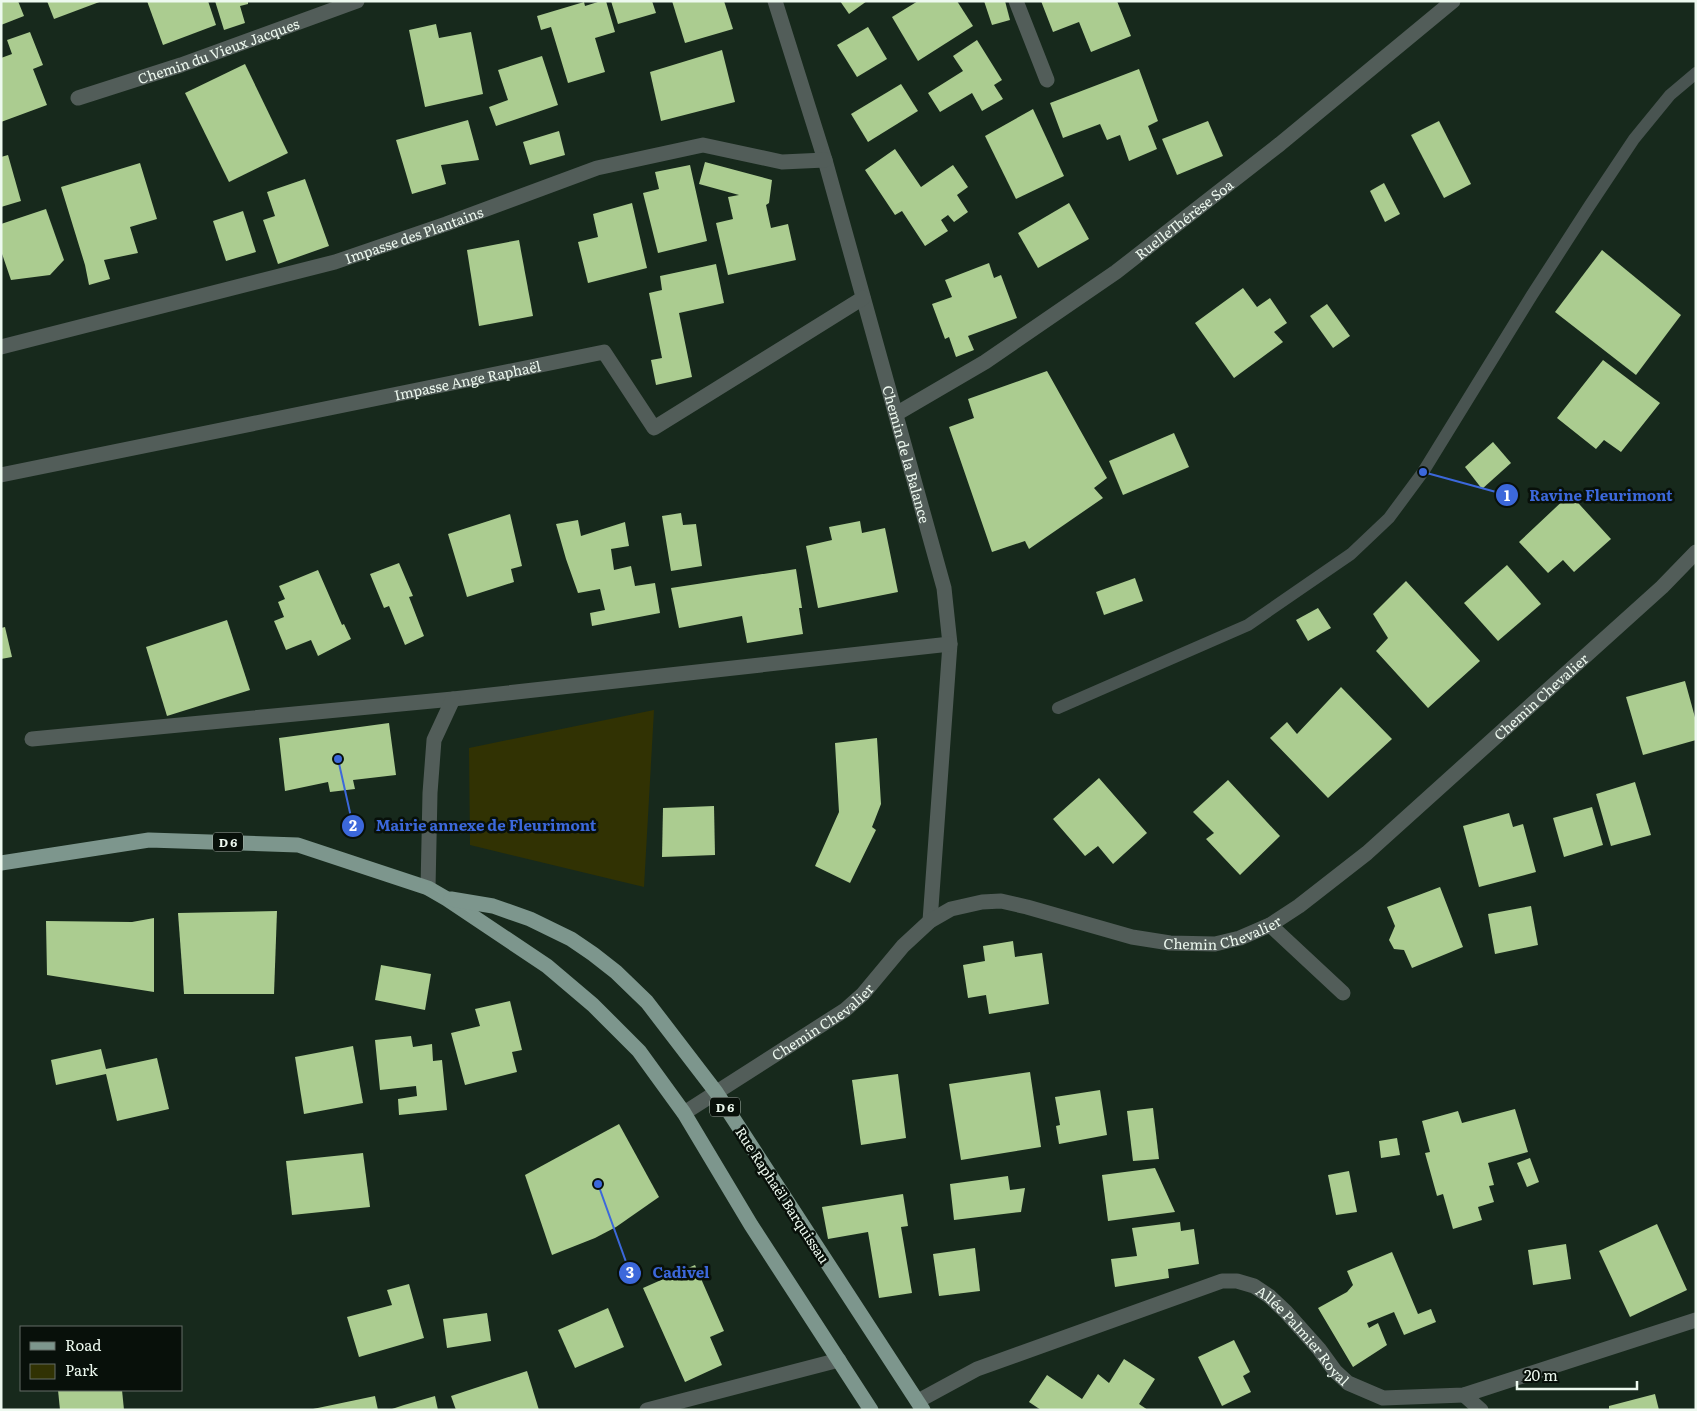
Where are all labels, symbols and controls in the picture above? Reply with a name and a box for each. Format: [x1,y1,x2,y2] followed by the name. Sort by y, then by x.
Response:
[135,13,302,88] street label: Chemin du Vieux Jacques
[1130,174,1238,264] street label: RuelleThérèse Soa
[342,201,486,268] street label: Impasse des Plantains
[392,355,543,405] street label: Impasse Ange Raphaël
[878,383,935,525] street label: Chemin de la Balance
[1494,480,1683,510] callout: Ravine Fleurimont
[1504,483,1510,506] text: 1
[1529,483,1673,506] text: Ravine Fleurimont
[1489,648,1593,744] street label: Chemin Chevalier
[341,811,606,841] callout: Mairie annexe de Fleurimont
[349,813,357,836] text: 2
[376,813,597,836] text: Mairie annexe de Fleurimont
[213,832,243,852] road number: D 6
[1162,910,1285,954] street label: Chemin Chevalier
[767,979,878,1065] street label: Chemin Chevalier
[710,1098,740,1116] road number: D 6
[731,1123,835,1267] street label: Rue Raphaël Barquissau
[617,1258,719,1288] callout: Cadivel
[626,1260,634,1283] text: 3
[653,1260,710,1283] text: Cadivel
[1252,1280,1354,1390] street label: Allée Palmier Royal
[20,1326,182,1391] legend
[65,1333,101,1356] text: Road
[65,1358,99,1381] text: Park
[1517,1358,1637,1390] scale bar
[1524,1363,1558,1386] text: 20 m

